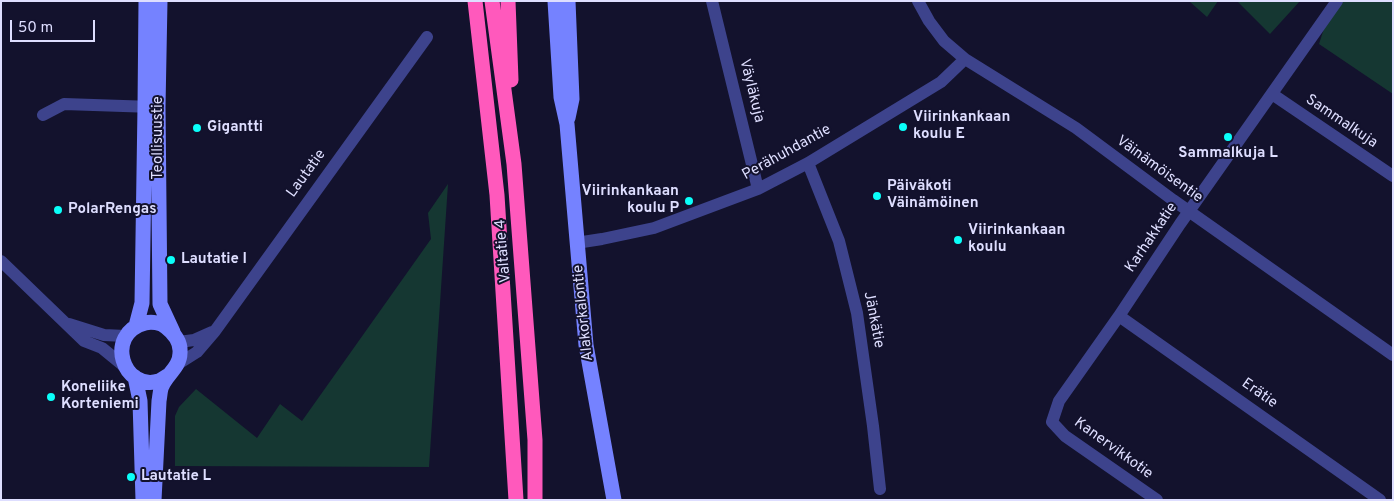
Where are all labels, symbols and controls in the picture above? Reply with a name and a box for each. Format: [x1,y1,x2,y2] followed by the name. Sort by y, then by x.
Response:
[12,10,98,42] scale bar
[18,19,53,38] text: 50 m
[734,57,768,125] street label: Väyläkuja
[1302,91,1380,153] street label: Sammalkuja
[150,96,168,180] street label: Teollisuustie
[913,109,1010,144] place label: Viirinkankaan koulu E
[207,119,263,137] place label: Gigantti
[739,121,835,185] street label: Perähuhdantie
[897,121,909,133] marker: Viirinkankaan koulu E
[191,122,203,134] marker: Gigantti
[1222,131,1234,143] marker: Sammalkuja L
[1112,133,1206,207] street label: Väinämöisentie
[1178,145,1278,163] place label: Sammalkuja L
[284,146,330,202] street label: Lautatie
[887,178,979,213] place label: Päiväkoti Väinämöinen
[582,183,679,218] place label: Viirinkankaan koulu P
[871,190,883,202] marker: Päiväkoti Väinämöinen
[683,195,695,207] marker: Viirinkankaan koulu P
[1122,200,1182,276] street label: Karhakkatie
[68,201,157,219] place label: PolarRengas
[52,204,64,216] marker: PolarRengas
[492,218,516,284] street label: Valtatie 4
[968,222,1065,257] place label: Viirinkankaan koulu
[952,234,964,246] marker: Viirinkankaan koulu
[181,251,247,269] place label: Lautatie I
[165,254,177,266] marker: Lautatie I
[570,264,598,362] street label: Alakorkalontie
[859,290,887,350] street label: Jänkätie
[1238,375,1280,413] street label: Erätie
[61,379,139,414] place label: Koneliike Korteniemi
[45,391,57,403] marker: Koneliike Korteniemi
[1070,414,1156,484] street label: Kanervikkotie
[141,468,211,486] place label: Lautatie L
[125,471,137,483] marker: Lautatie L

